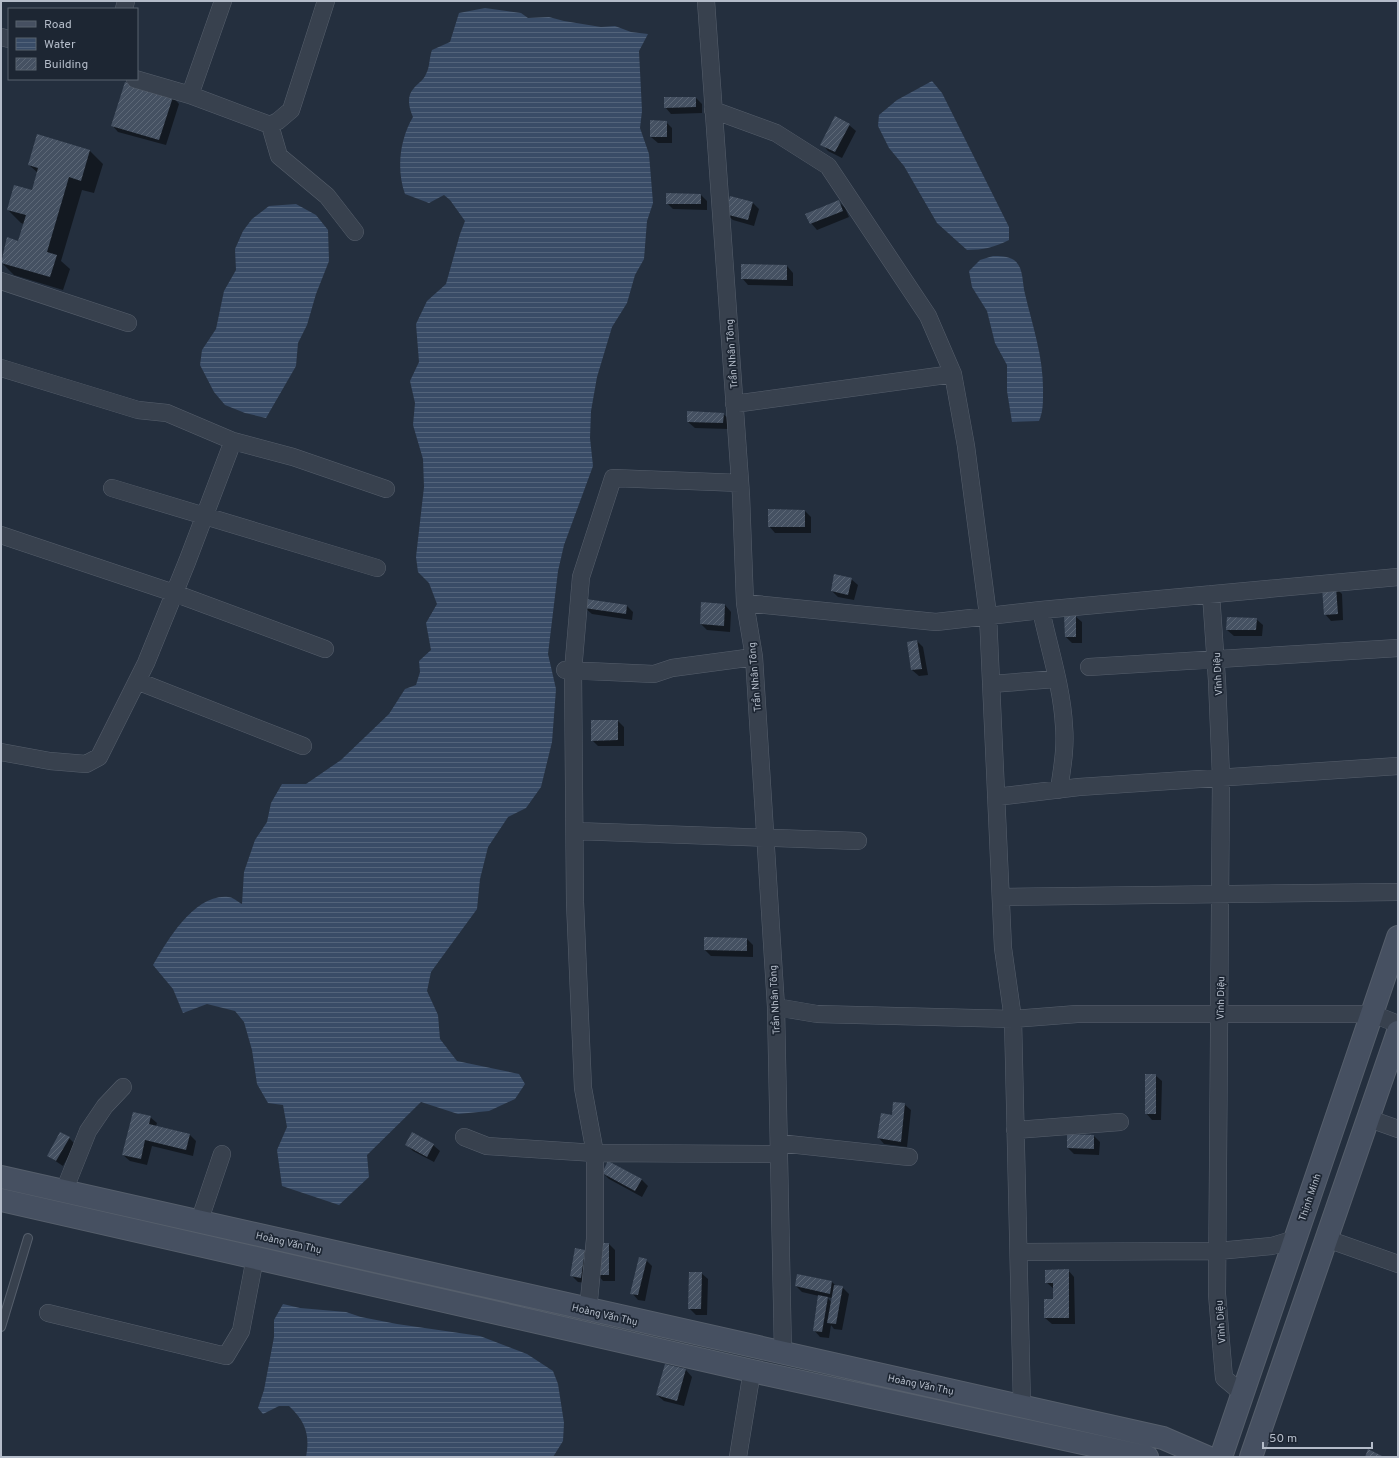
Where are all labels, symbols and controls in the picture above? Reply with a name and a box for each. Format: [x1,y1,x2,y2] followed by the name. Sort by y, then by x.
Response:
[8,8,138,80] legend
[44,17,72,33] text: Road
[44,37,76,53] text: Water
[44,57,88,73] text: Building
[724,319,741,389] street label: Trần Nhân Tông
[746,642,765,712] street label: Trần Nhân Tông
[1211,652,1226,696] street label: Vĩnh Diệu
[767,965,784,1035] street label: Trần Nhân Tông
[1215,976,1228,1020] street label: Vĩnh Diệu
[1296,1172,1325,1223] street label: Thịnh Minh
[254,1230,323,1257] street label: Hoàng Văn Thụ
[1213,1300,1229,1344] street label: Vĩnh Diệu
[570,1302,639,1329] street label: Hoàng Văn Thụ
[886,1372,955,1399] street label: Hoàng Văn Thụ
[1263,1424,1372,1450] scale bar
[1269,1431,1297,1447] text: 50 m

